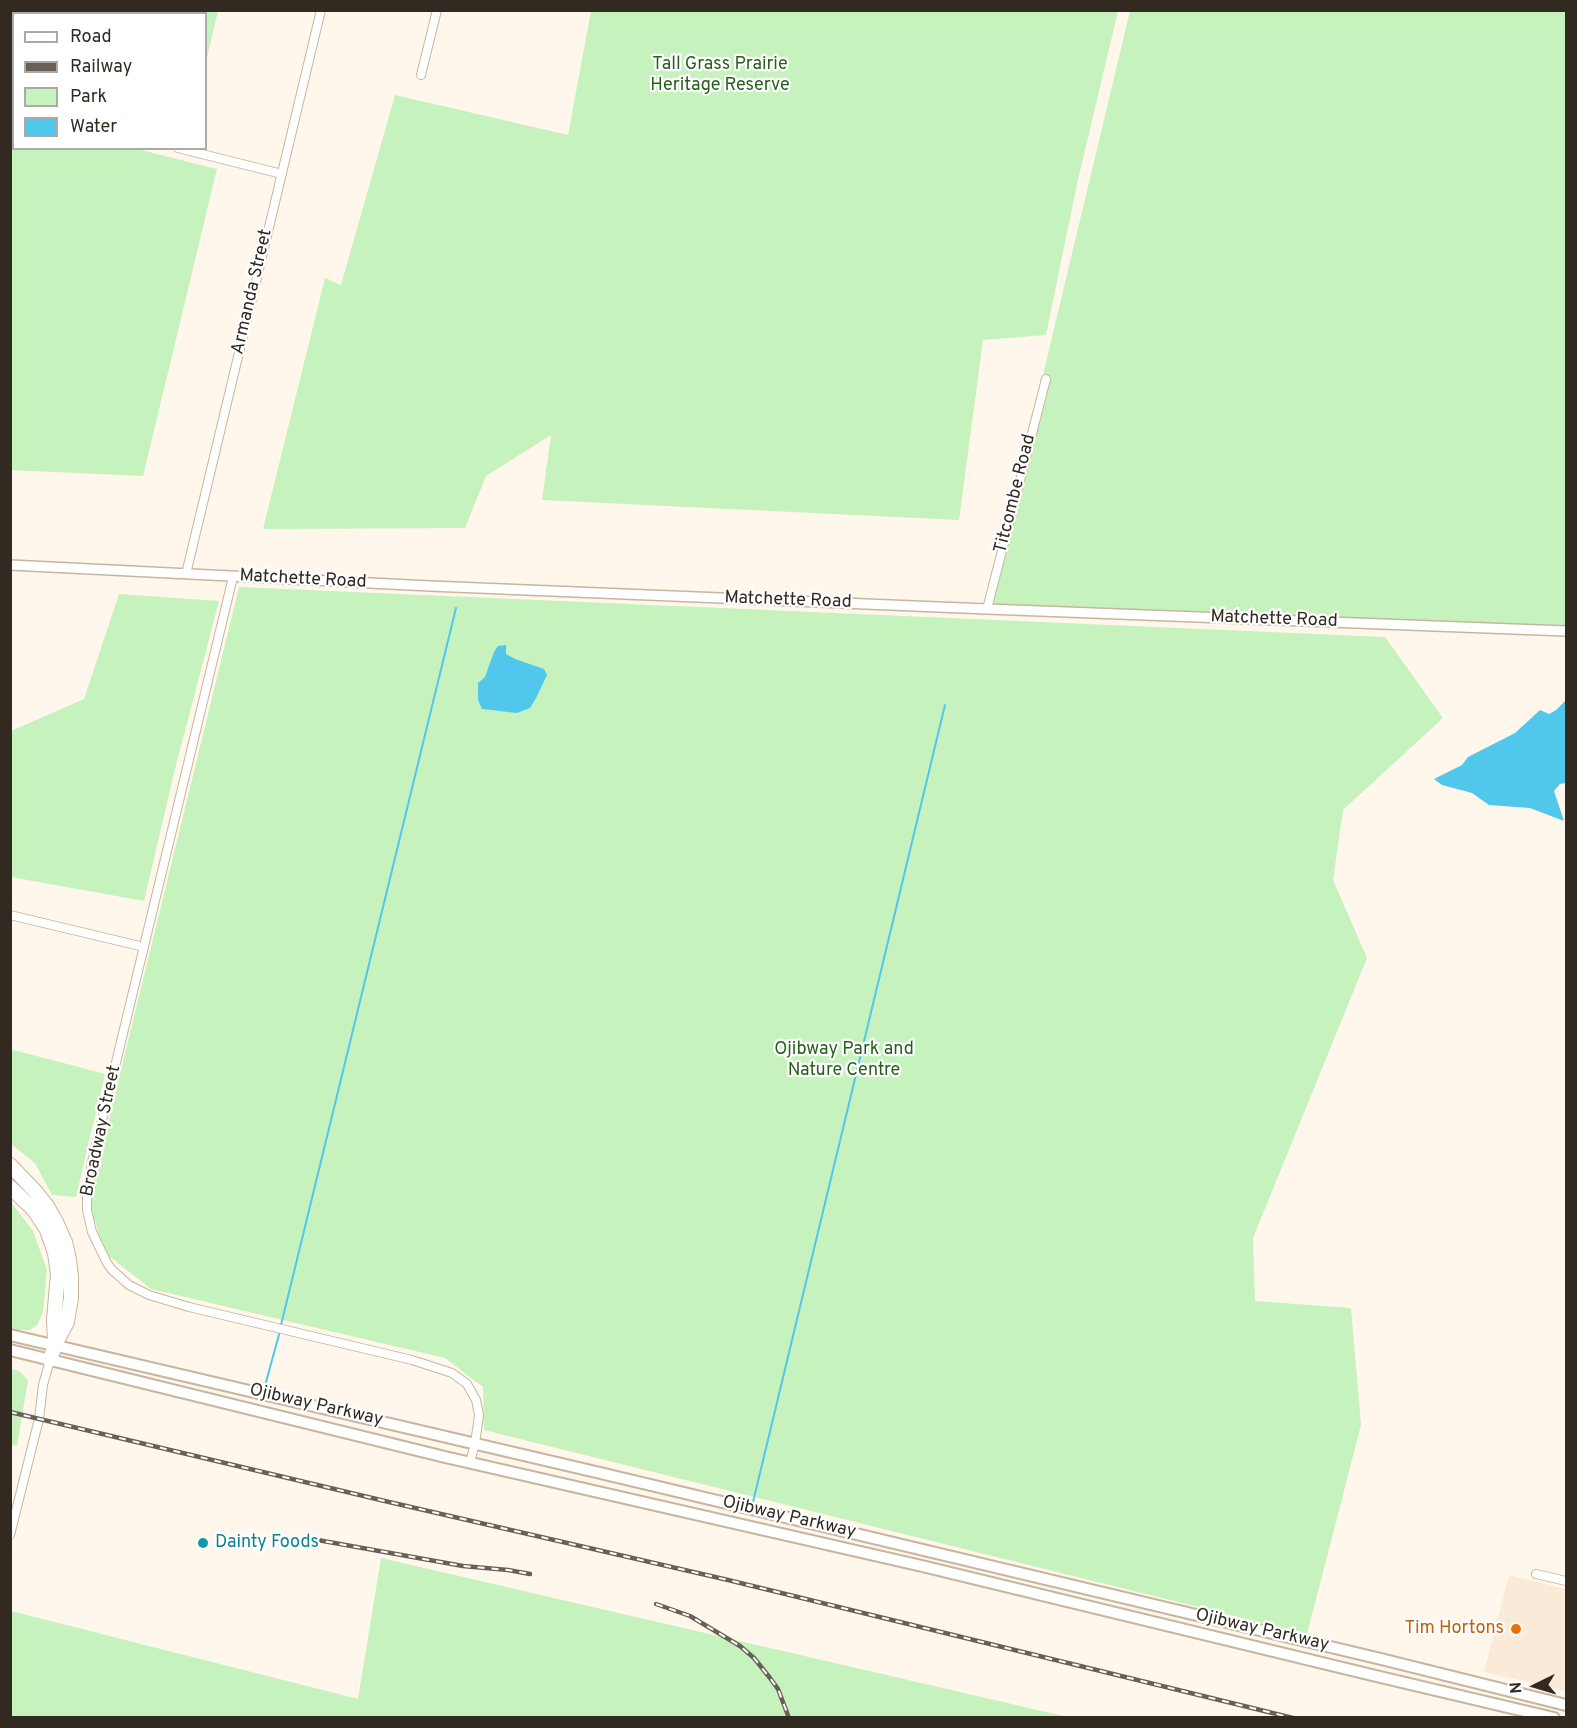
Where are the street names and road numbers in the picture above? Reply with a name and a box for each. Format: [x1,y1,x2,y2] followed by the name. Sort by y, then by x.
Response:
[228,227,278,357] street label: Armanda Street
[991,432,1041,556] street label: Titcombe Road
[239,566,367,594] street label: Matchette Road
[724,588,852,614] street label: Matchette Road
[1210,607,1338,633] street label: Matchette Road
[78,1063,126,1199] street label: Broadway Street
[247,1380,385,1432] street label: Ojibway Parkway
[720,1492,858,1544] street label: Ojibway Parkway
[1193,1605,1331,1657] street label: Ojibway Parkway

